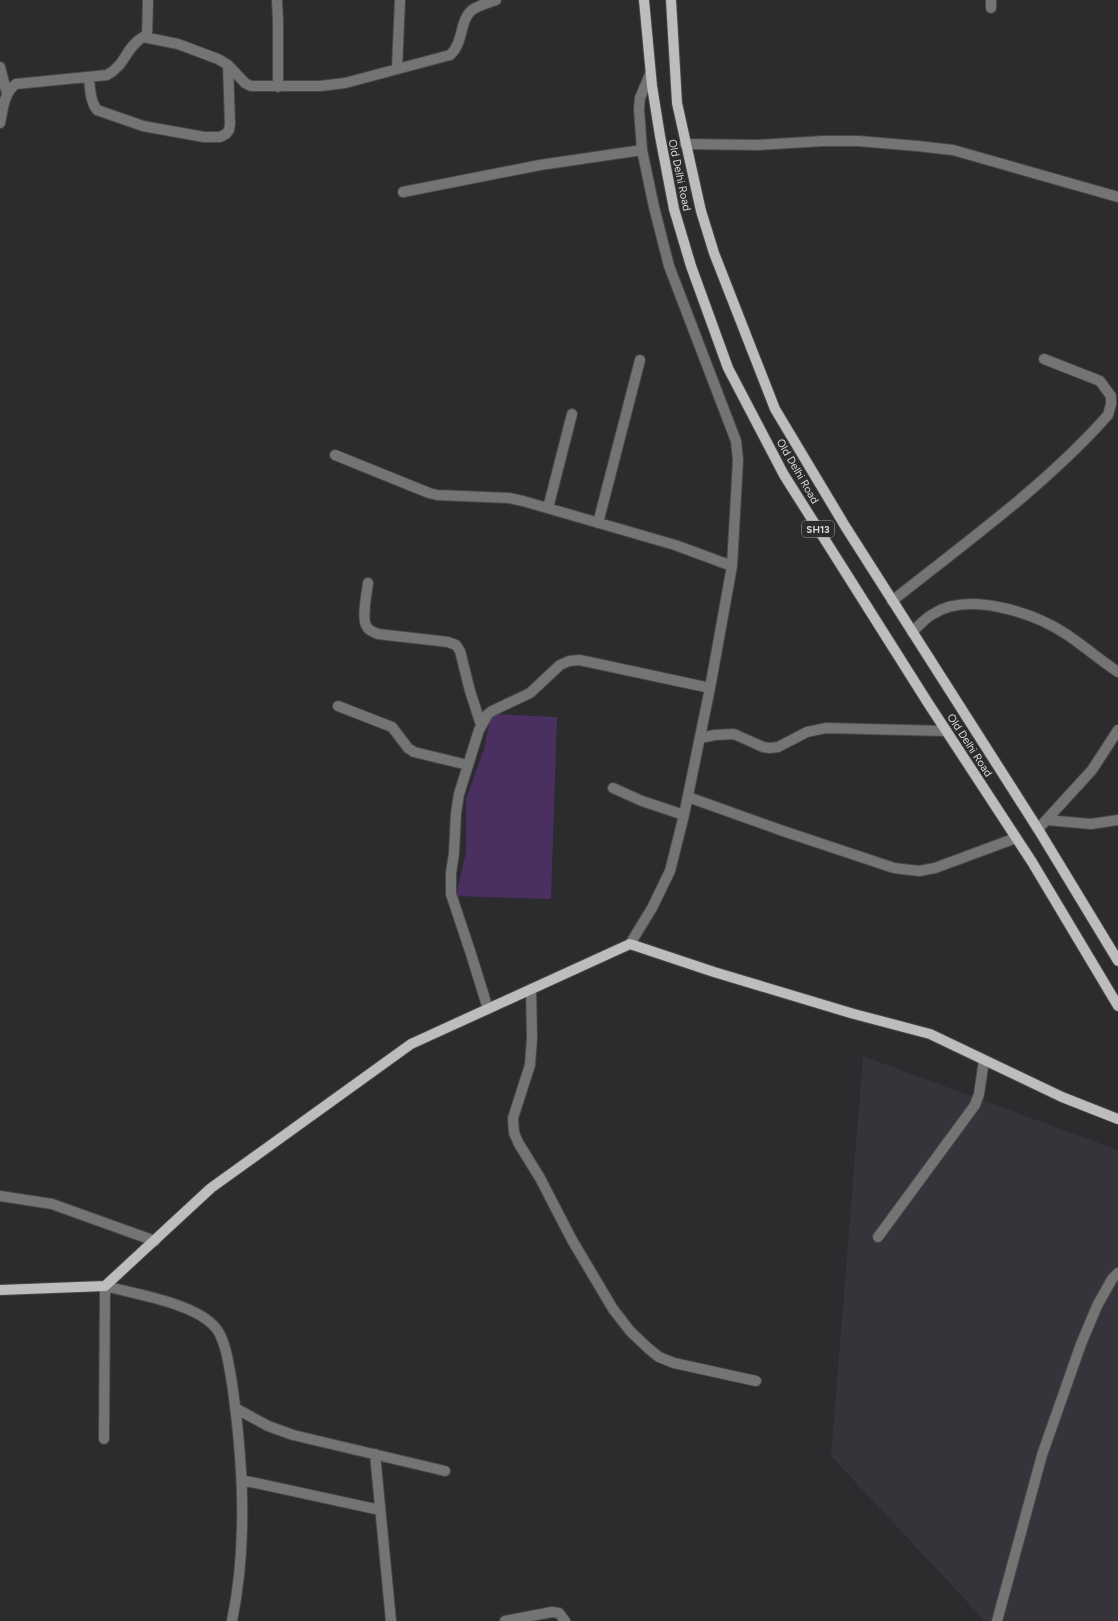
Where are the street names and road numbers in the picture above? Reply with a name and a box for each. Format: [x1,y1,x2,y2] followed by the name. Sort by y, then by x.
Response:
[666,138,693,212] street label: Old Delhi Road
[774,436,821,506] street label: Old Delhi Road
[802,521,834,537] road number: SH13
[944,711,995,779] street label: Old Delhi Road

